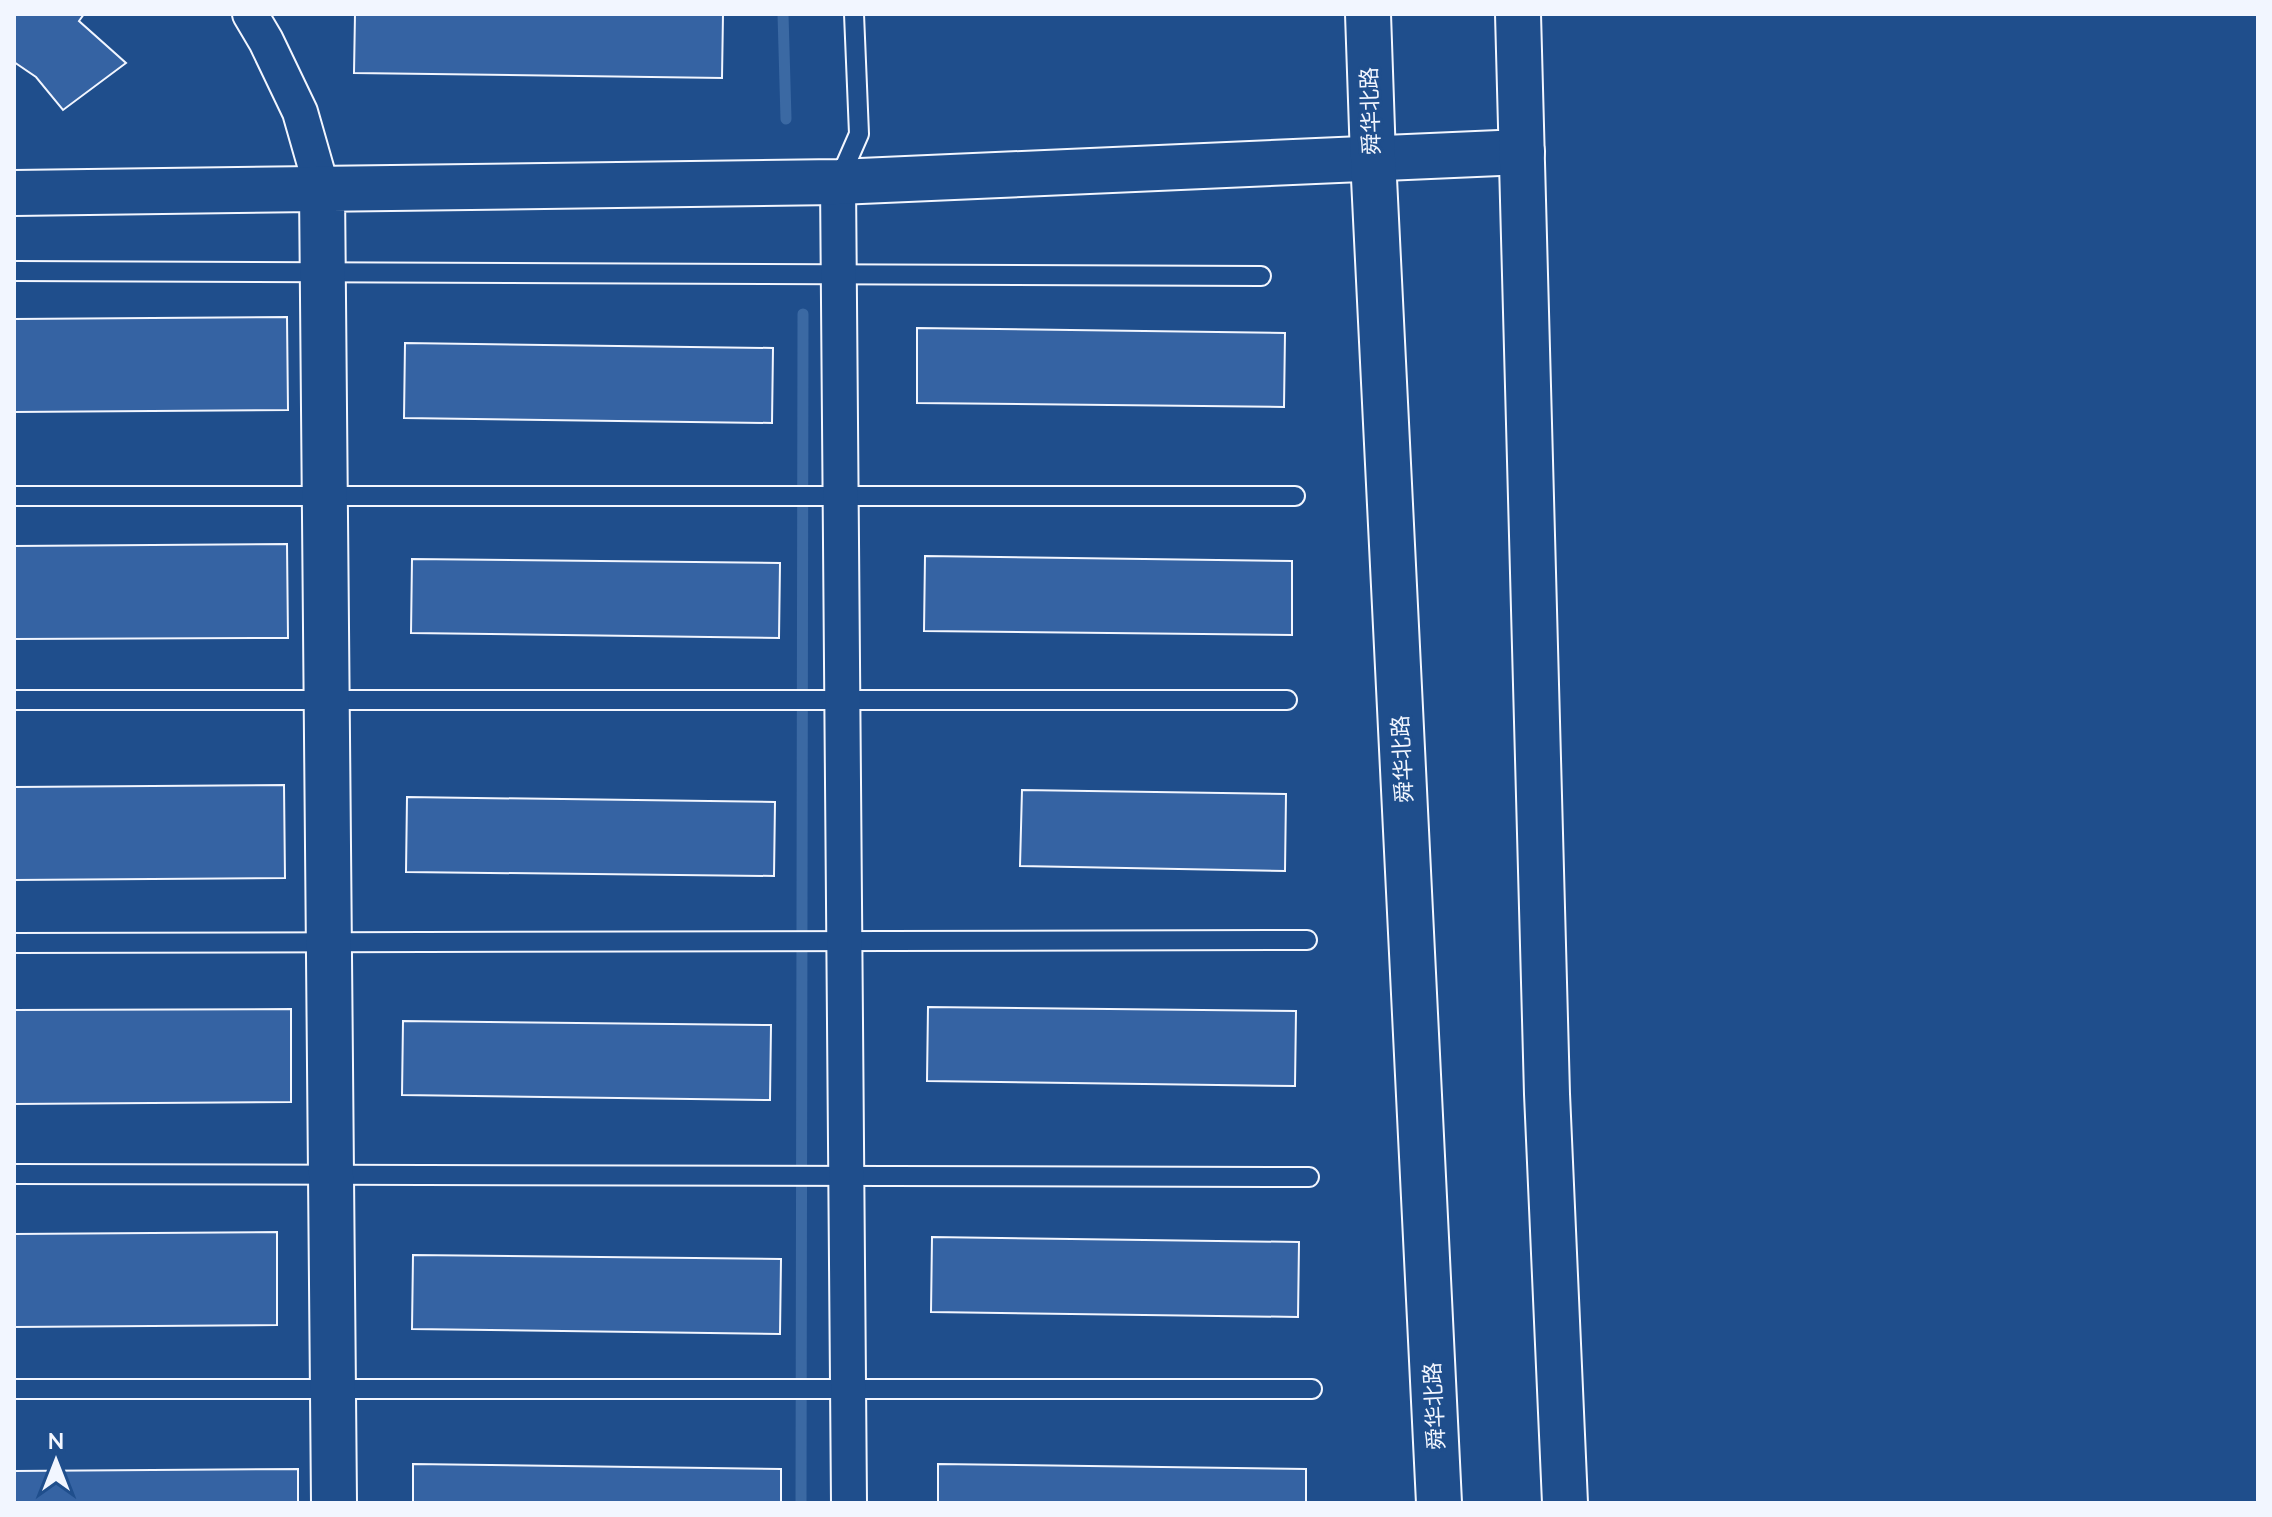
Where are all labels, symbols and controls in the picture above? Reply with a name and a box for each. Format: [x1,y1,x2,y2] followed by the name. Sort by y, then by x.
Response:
[1354,66,1388,156] street label: 舜华北路
[1386,714,1420,804] street label: 舜华北路
[1418,1361,1452,1451] street label: 舜华北路
[16,1421,96,1501] north arrow
[48,1427,64,1457] text: N

